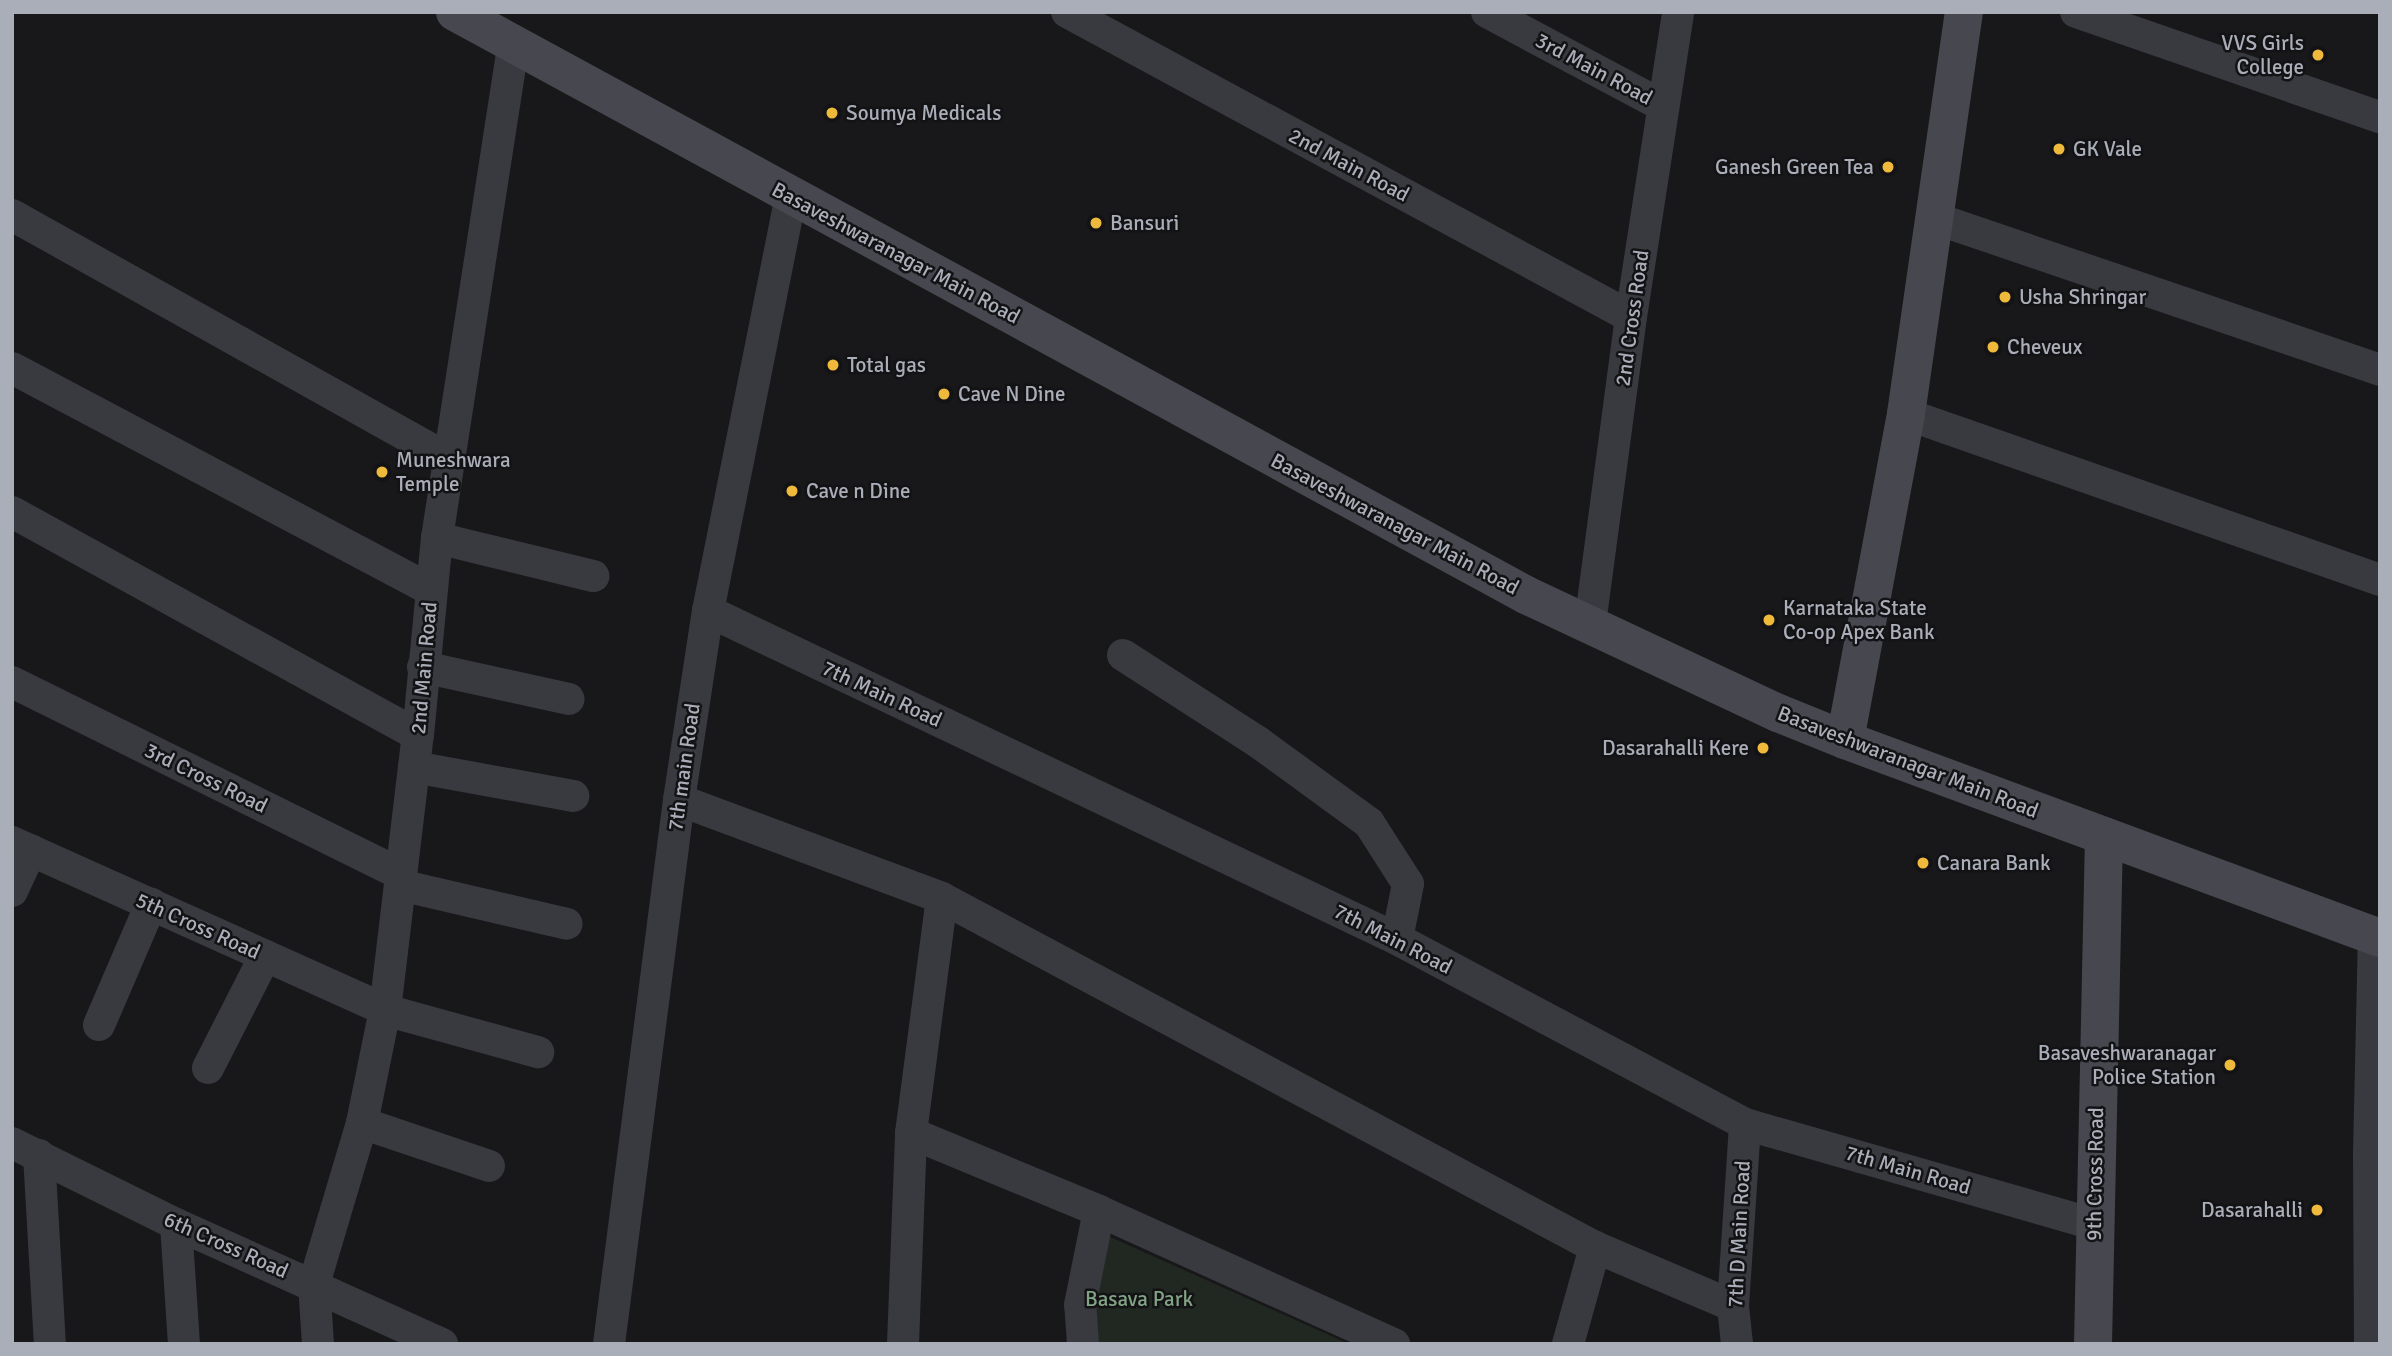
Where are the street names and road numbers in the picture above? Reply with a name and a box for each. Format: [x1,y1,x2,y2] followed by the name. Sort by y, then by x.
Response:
[1531,28,1657,110] street label: 3rd Main Road
[1284,123,1414,207] street label: 2nd Main Road
[768,177,1024,329] street label: Basaveshwaranagar Main Road
[1610,248,1654,388] street label: 2nd Cross Road
[1267,448,1523,600] street label: Basaveshwaranagar Main Road
[406,601,442,735] street label: 2nd Main Road
[818,655,946,733] street label: 7th Main Road
[663,701,705,833] street label: 7th main Road
[1774,701,2042,823] street label: Basaveshwaranagar Main Road
[140,737,272,819] street label: 3rd Cross Road
[132,887,264,965] street label: 5th Cross Road
[1330,898,1456,980] street label: 7th Main Road
[2081,1107,2109,1241] street label: 9th Cross Road
[1842,1140,1974,1200] street label: 7th Main Road
[1723,1160,1755,1308] street label: 7th D Main Road
[160,1206,292,1284] street label: 6th Cross Road

